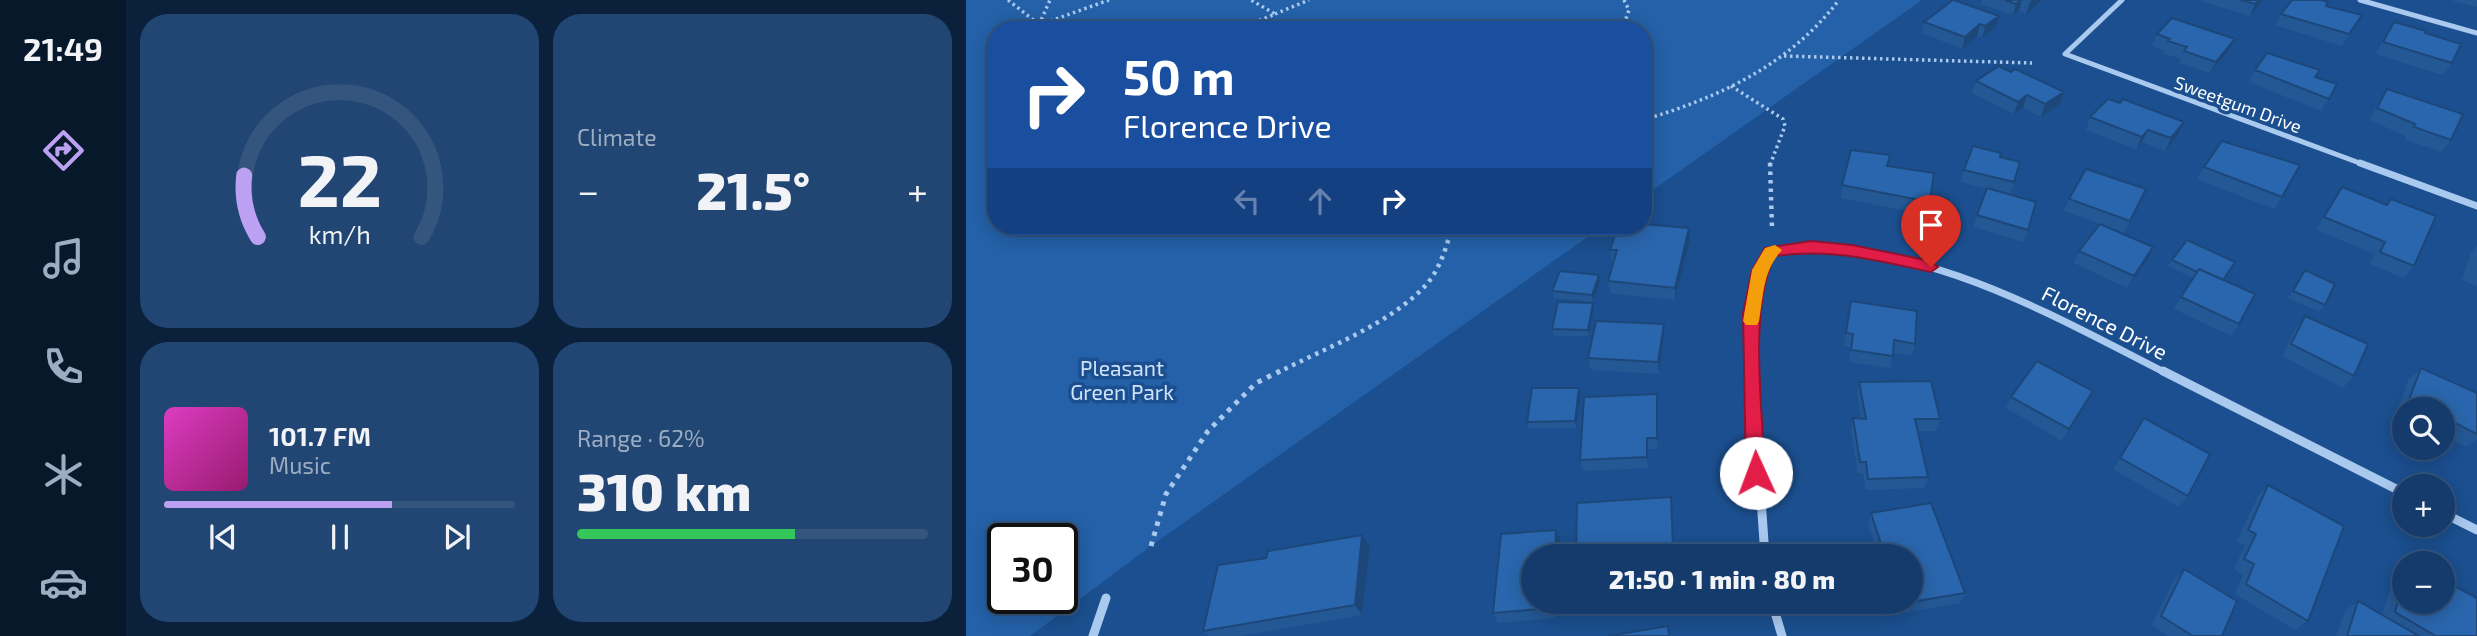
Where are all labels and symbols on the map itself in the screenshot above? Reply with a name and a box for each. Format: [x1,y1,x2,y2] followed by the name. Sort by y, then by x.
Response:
[2171,71,2305,137] street label: Sweetgum Drive
[1901,195,1961,267] pin
[2038,280,2172,364] street label: Florence Drive
[1070,355,1174,404] park label: Pleasant Green Park
[1719,436,1793,510] position arrow
[987,523,1078,614] speed limit sign: 30

